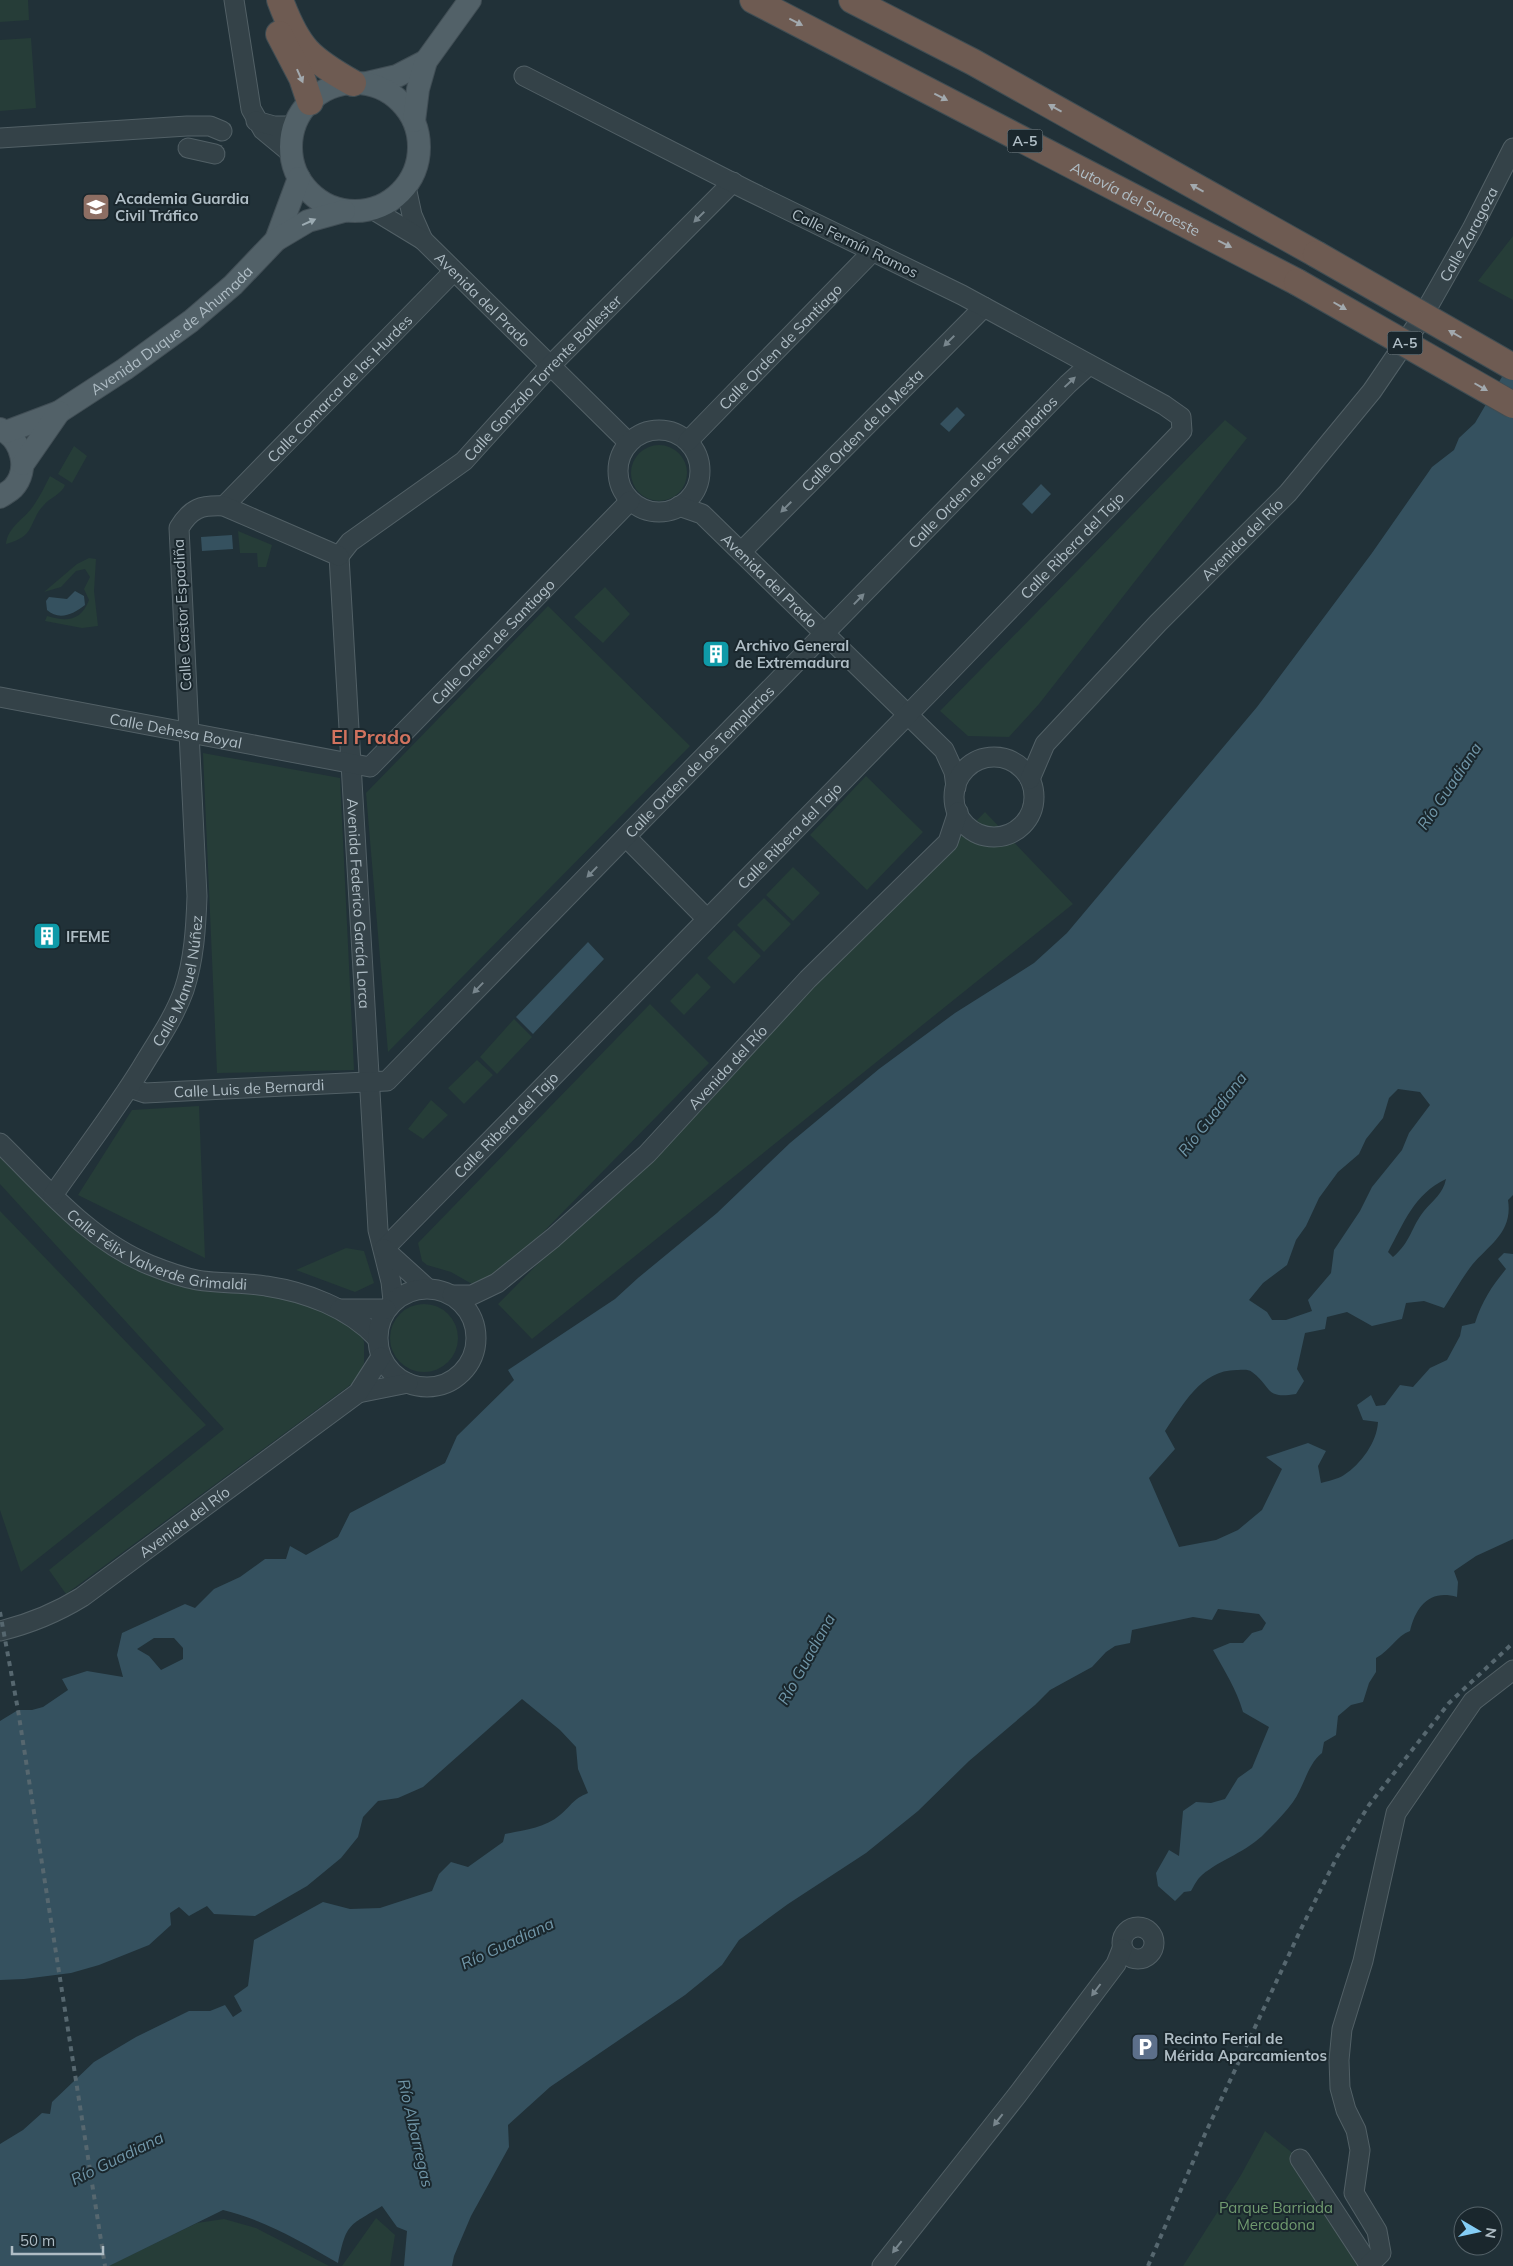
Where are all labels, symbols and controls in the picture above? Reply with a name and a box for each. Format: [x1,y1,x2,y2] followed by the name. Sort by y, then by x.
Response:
[789,18,804,26] one-way arrow
[297,69,305,83] one-way arrow
[934,93,948,101] one-way arrow
[1048,104,1063,112] one-way arrow
[1008,130,1042,152] road number: A-5
[1068,157,1204,240] street label: Autovía del Suroeste
[1190,183,1203,192] one-way arrow
[1435,183,1501,285] street label: Calle Zaragoza
[115,189,249,225] place label: Academia Guardia Civil Tráfico
[81,192,111,222] school or university icon: Academia Guardia Civil Tráfico
[789,204,921,282] street label: Calle Fermín Ramos
[693,211,705,223] one-way arrow
[302,218,316,226] one-way arrow
[1218,240,1232,248] one-way arrow
[431,248,535,351] street label: Avenida del Prado
[87,261,256,399] street label: Avenida Duque de Ahumada
[714,279,846,414] street label: Calle Orden de Santiago
[459,290,626,465] street label: Calle Gonzalo Torrente Ballester
[1332,302,1347,310] one-way arrow
[263,310,416,466] street label: Calle Comarca de las Hurdes
[1448,330,1463,338] one-way arrow
[1388,332,1422,354] road number: A-5
[943,335,955,347] one-way arrow
[797,364,927,495] street label: Calle Orden de la Mesta
[1064,376,1076,388] one-way arrow
[1474,382,1487,391] one-way arrow
[904,391,1061,552] street label: Calle Orden de los Templarios
[1016,488,1128,603] street label: Calle Ribera del Tajo
[1197,494,1287,584] street label: Avenida del Río
[780,500,792,512] one-way arrow
[718,529,822,631] street label: Avenida del Prado
[169,538,195,692] street label: Calle Castor Espadiña
[427,575,558,709] street label: Calle Orden de Santiago
[853,593,865,605] one-way arrow
[735,636,850,672] place label: Archivo General de Extremadura
[701,639,731,669] building icon: Archivo General de Extremadura
[621,681,778,842] street label: Calle Orden de los Templarios
[108,708,244,752] street label: Calle Dehesa Boyal
[331,724,411,749] district label: El Prado
[1413,738,1486,833] water label: Río Guadiana
[733,778,846,893] street label: Calle Ribera del Tajo
[344,798,375,1009] street label: Avenida Federico García Lorca
[586,866,598,878] one-way arrow
[148,914,206,1050] street label: Calle Manuel Núñez
[32,921,62,951] building icon: IFEME
[66,927,110,946] place label: IFEME
[472,982,484,994] one-way arrow
[684,1021,771,1113] street label: Avenida del Río
[449,1068,562,1182] street label: Calle Ribera del Tajo
[1173,1068,1251,1160] water label: Río Guadiana
[173,1075,325,1101] street label: Calle Luis de Bernardi
[63,1204,248,1293] street label: Calle Félix Valverde Grimaldi
[135,1482,233,1561] street label: Avenida del Río
[773,1610,839,1708] water label: Río Guadiana
[457,1912,557,1973] water label: Río Guadiana
[1091,1983,1101,1997] one-way arrow
[1164,2029,1327,2065] place label: Recinto Ferial de Mérida Aparcamientos
[1130,2032,1160,2062] parking icon: Recinto Ferial de Mérida Aparcamientos
[394,2077,438,2189] water label: Río Albarregas
[992,2113,1003,2126] one-way arrow
[67,2127,167,2189] water label: Río Guadiana
[1219,2198,1333,2234] park label: Parque Barriada Mercadona
[1453,2206,1503,2256] north arrow
[12,2224,104,2256] scale bar
[1481,2226,1501,2240] text: N
[20,2231,55,2250] text: 50 m
[891,2240,902,2253] one-way arrow

